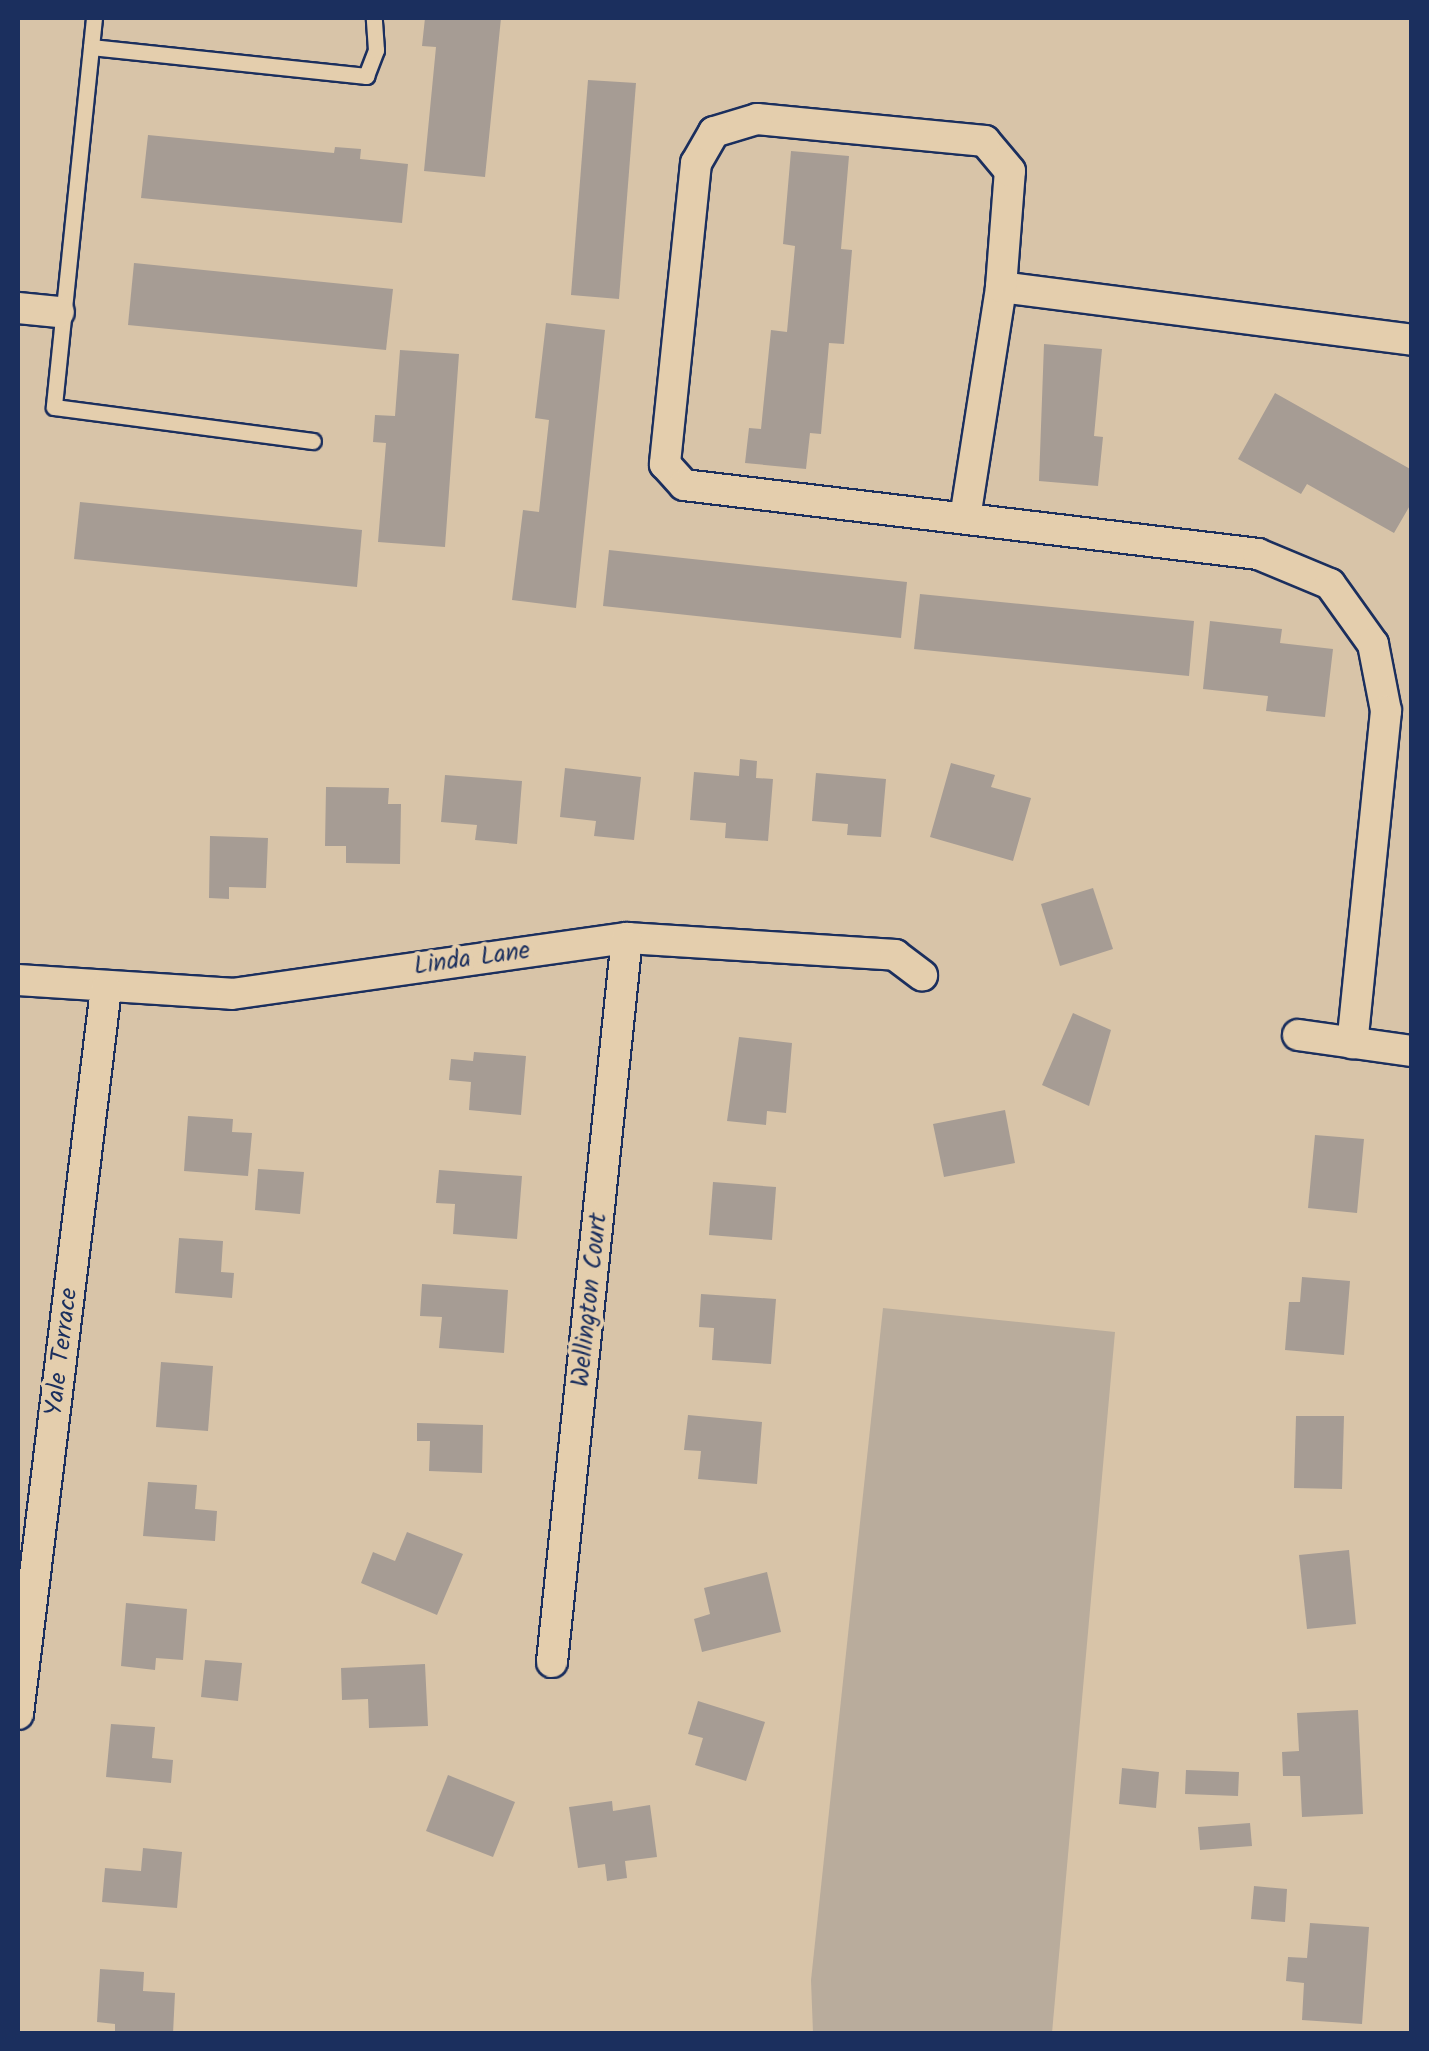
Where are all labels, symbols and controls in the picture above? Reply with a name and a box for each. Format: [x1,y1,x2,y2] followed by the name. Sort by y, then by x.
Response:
[412,936,532,982] street label: Linda Lane
[566,1211,614,1389] street label: Wellington Court
[39,1286,85,1418] street label: Yale Terrace

